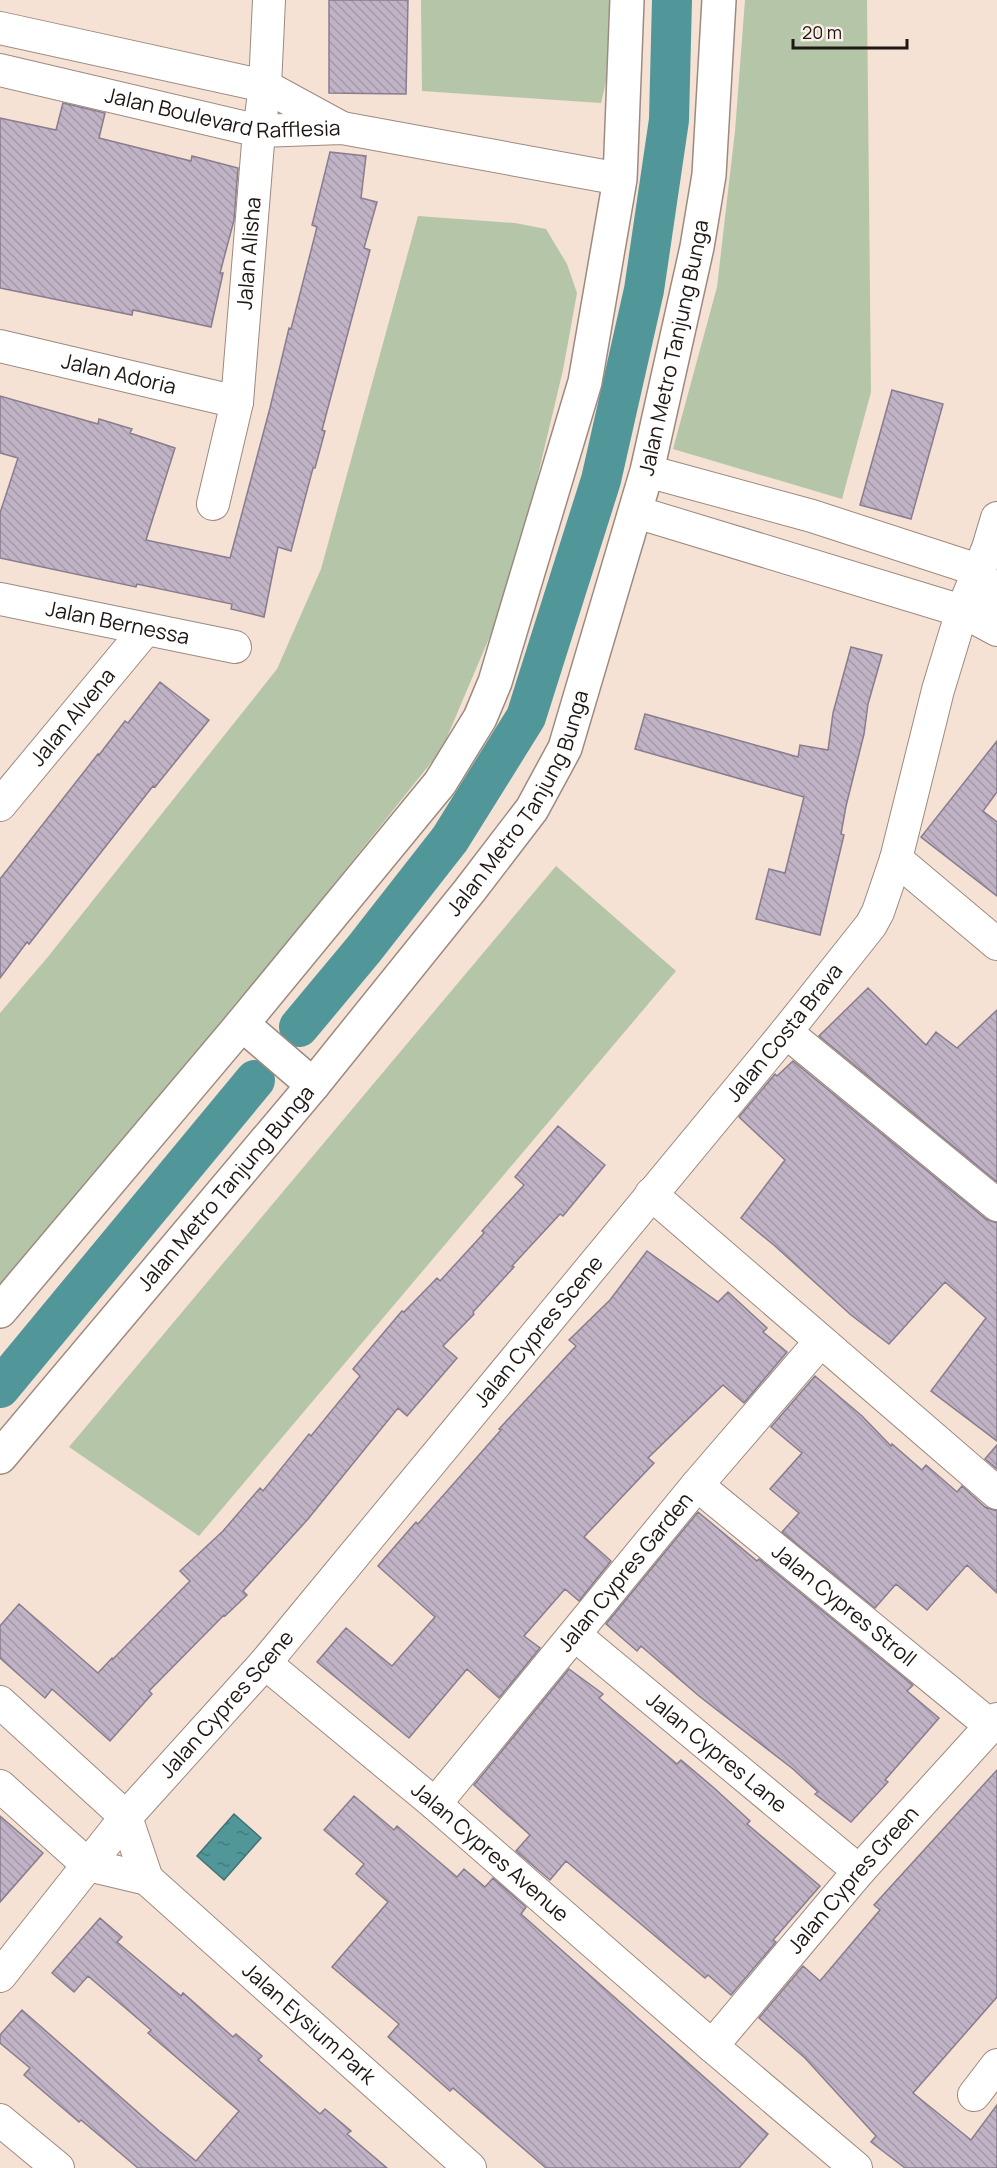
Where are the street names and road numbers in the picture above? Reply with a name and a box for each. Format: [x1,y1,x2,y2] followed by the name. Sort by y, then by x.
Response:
[102,80,341,144] street label: Jalan Boulevard Rafflesia
[230,196,267,311] street label: Jalan Alisha
[631,218,714,478] street label: Jalan Metro Tanjung Bunga
[59,346,179,400] street label: Jalan Adoria
[44,594,192,650] street label: Jalan Bernessa
[23,662,121,771] street label: Jalan Alvena
[439,687,594,922] street label: Jalan Metro Tanjung Bunga
[719,957,848,1107] street label: Jalan Costa Brava
[130,1079,320,1297] street label: Jalan Metro Tanjung Bunga
[467,1249,609,1413] street label: Jalan Cypres Scene
[551,1486,699,1657] street label: Jalan Cypres Garden
[766,1537,923,1672] street label: Jalan Cypres Stroll
[153,1624,299,1784] street label: Jalan Cypres Scene
[641,1685,793,1819] street label: Jalan Cypres Lane
[406,1775,575,1928] street label: Jalan Cypres Avenue
[781,1799,924,1959] street label: Jalan Cypres Green
[237,1956,383,2091] street label: Jalan Eysium Park

